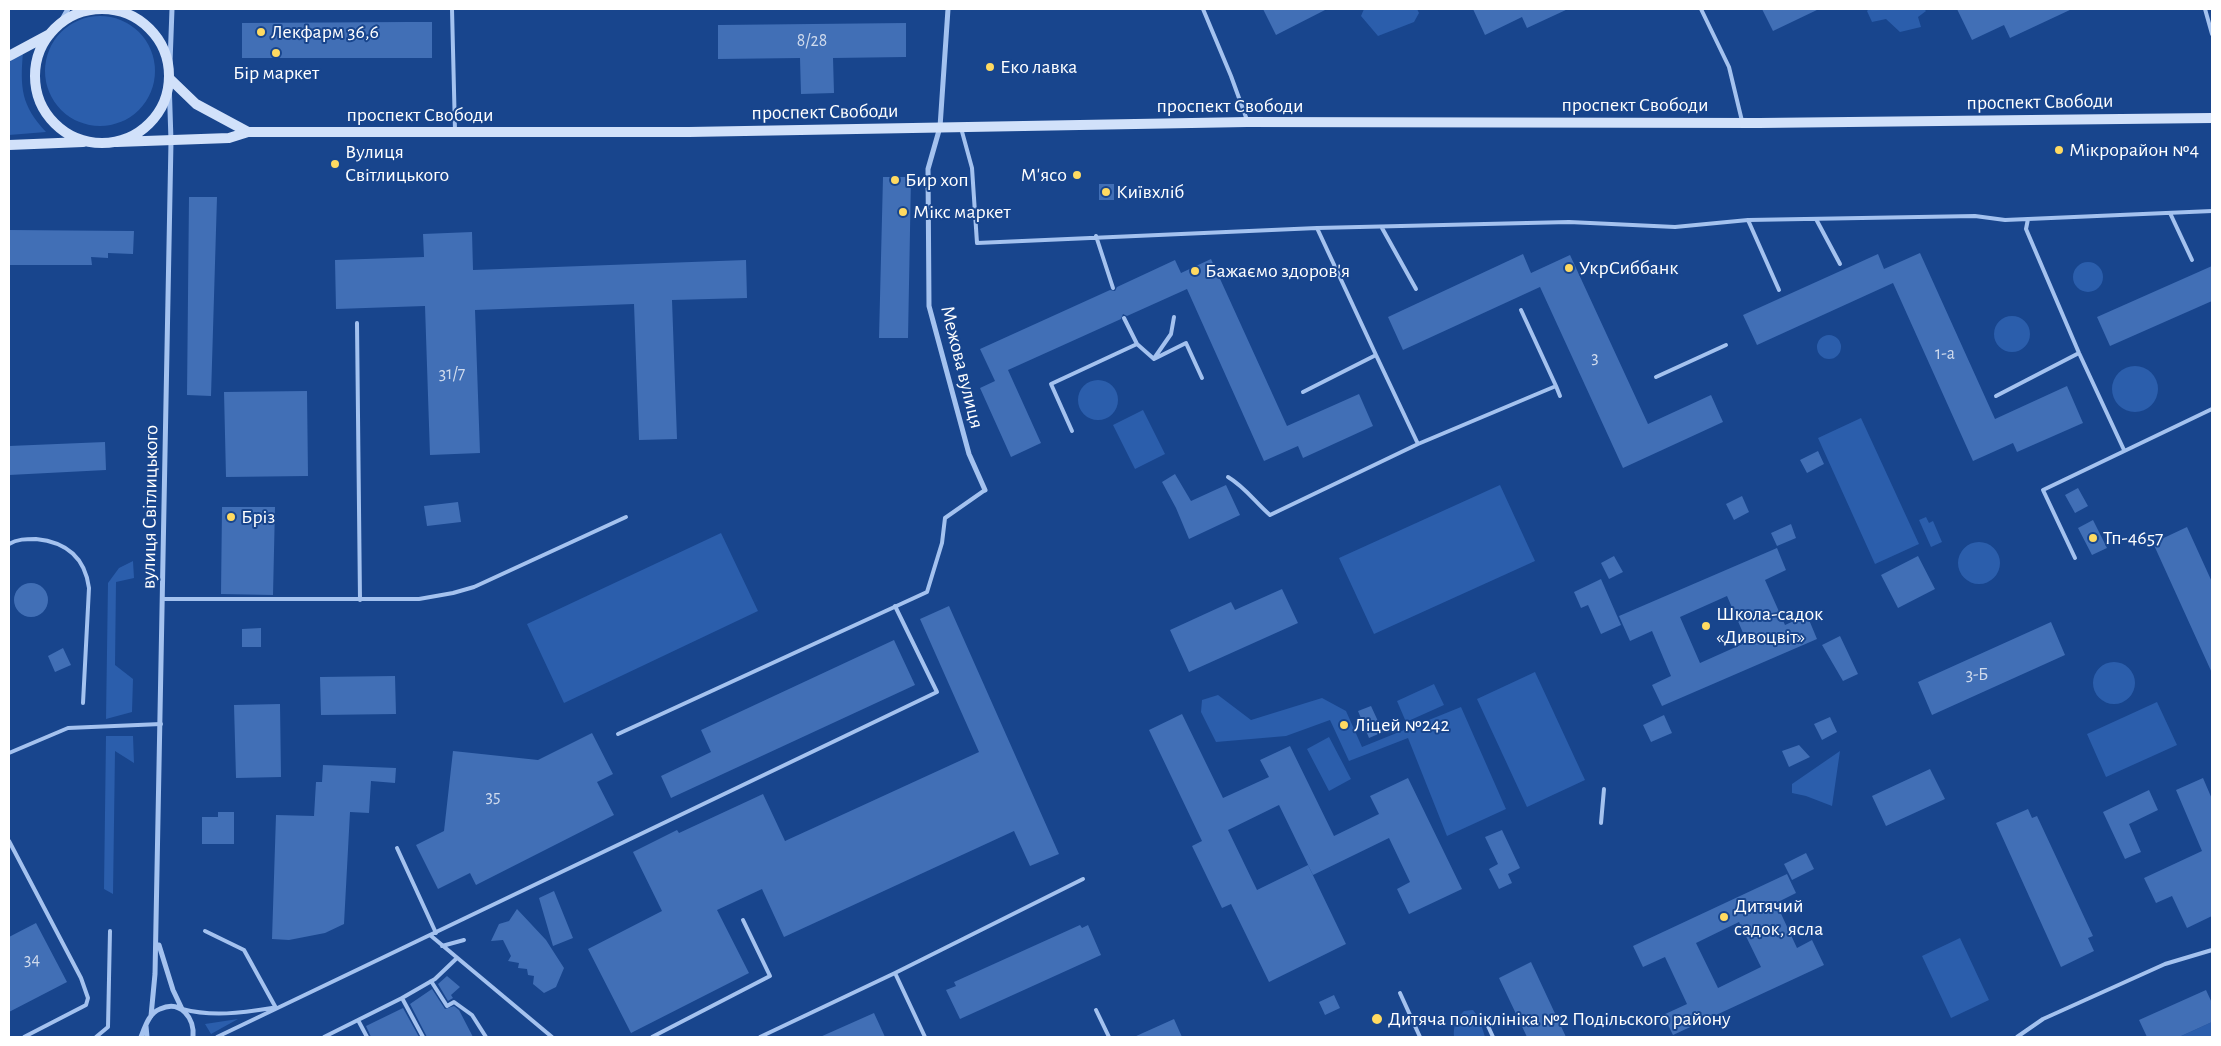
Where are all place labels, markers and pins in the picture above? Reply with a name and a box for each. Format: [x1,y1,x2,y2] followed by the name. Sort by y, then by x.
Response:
[271,20,379,44] place label: Лекфарм 36,6
[255,26,267,38] marker: Лекфарм 36,6
[270,47,282,59] marker: Бір маркет
[1000,55,1077,79] place label: Еко лавка
[233,61,319,85] place label: Бір маркет
[984,61,996,73] marker: Еко лавка
[2069,138,2199,162] place label: Мікрорайон №4
[345,140,449,187] place label: Вулиця Світлицького
[2053,144,2065,156] marker: Мікрорайон №4
[329,158,341,170] marker: Вулиця Світлицького
[1020,163,1067,187] place label: М'ясо
[905,168,969,192] place label: Бир хоп
[1071,169,1083,181] marker: М'ясо
[889,174,901,186] marker: Бир хоп
[1116,180,1184,204] place label: Київхліб
[1100,186,1112,198] marker: Київхліб
[913,200,1011,224] place label: Мікс маркет
[897,206,909,218] marker: Мікс маркет
[1579,256,1678,280] place label: УкрСиббанк
[1205,259,1350,283] place label: Бажаємо здоров'я
[1563,262,1575,274] marker: УкрСиббанк
[1189,265,1201,277] marker: Бажаємо здоров'я
[241,505,275,529] place label: Бріз
[225,511,237,523] marker: Бріз
[2103,526,2163,550] place label: Тп-4657
[2087,532,2099,544] marker: Тп-4657
[1716,602,1823,649] place label: Школа-садок «Дивоцвіт»
[1700,620,1712,632] marker: Школа-садок «Дивоцвіт»
[1354,713,1450,737] place label: Ліцей №242
[1338,719,1350,731] marker: Ліцей №242
[1734,894,1823,941] place label: Дитячий садок, ясла
[1718,911,1730,923] marker: Дитячий садок, ясла
[1388,1007,1731,1031] place label: Дитяча поліклініка №2 Подільского району
[1370,1012,1384,1026] marker: Дитяча поліклініка №2 Подільского району

